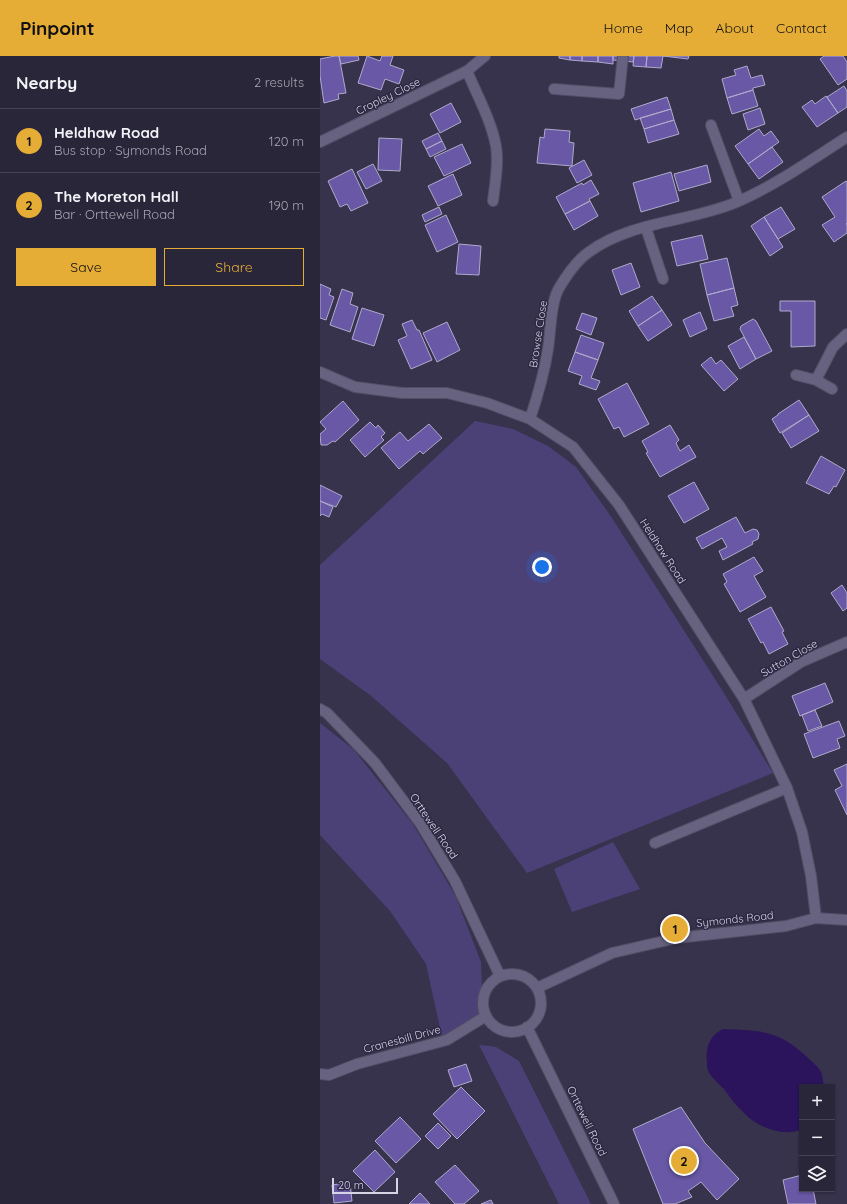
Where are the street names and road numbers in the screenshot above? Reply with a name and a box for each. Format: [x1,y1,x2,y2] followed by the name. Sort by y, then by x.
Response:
[354,74,422,118] street label: Cropley Close
[526,299,550,369] street label: Browse Close
[637,516,689,586] street label: Heldhaw Road
[758,636,820,680] street label: Sutton Close
[407,791,461,861] street label: Orttewell Road
[696,908,774,930] street label: Symonds Road
[362,1022,442,1056] street label: Cranesbill Drive
[564,1084,610,1158] street label: Orttewell Road

